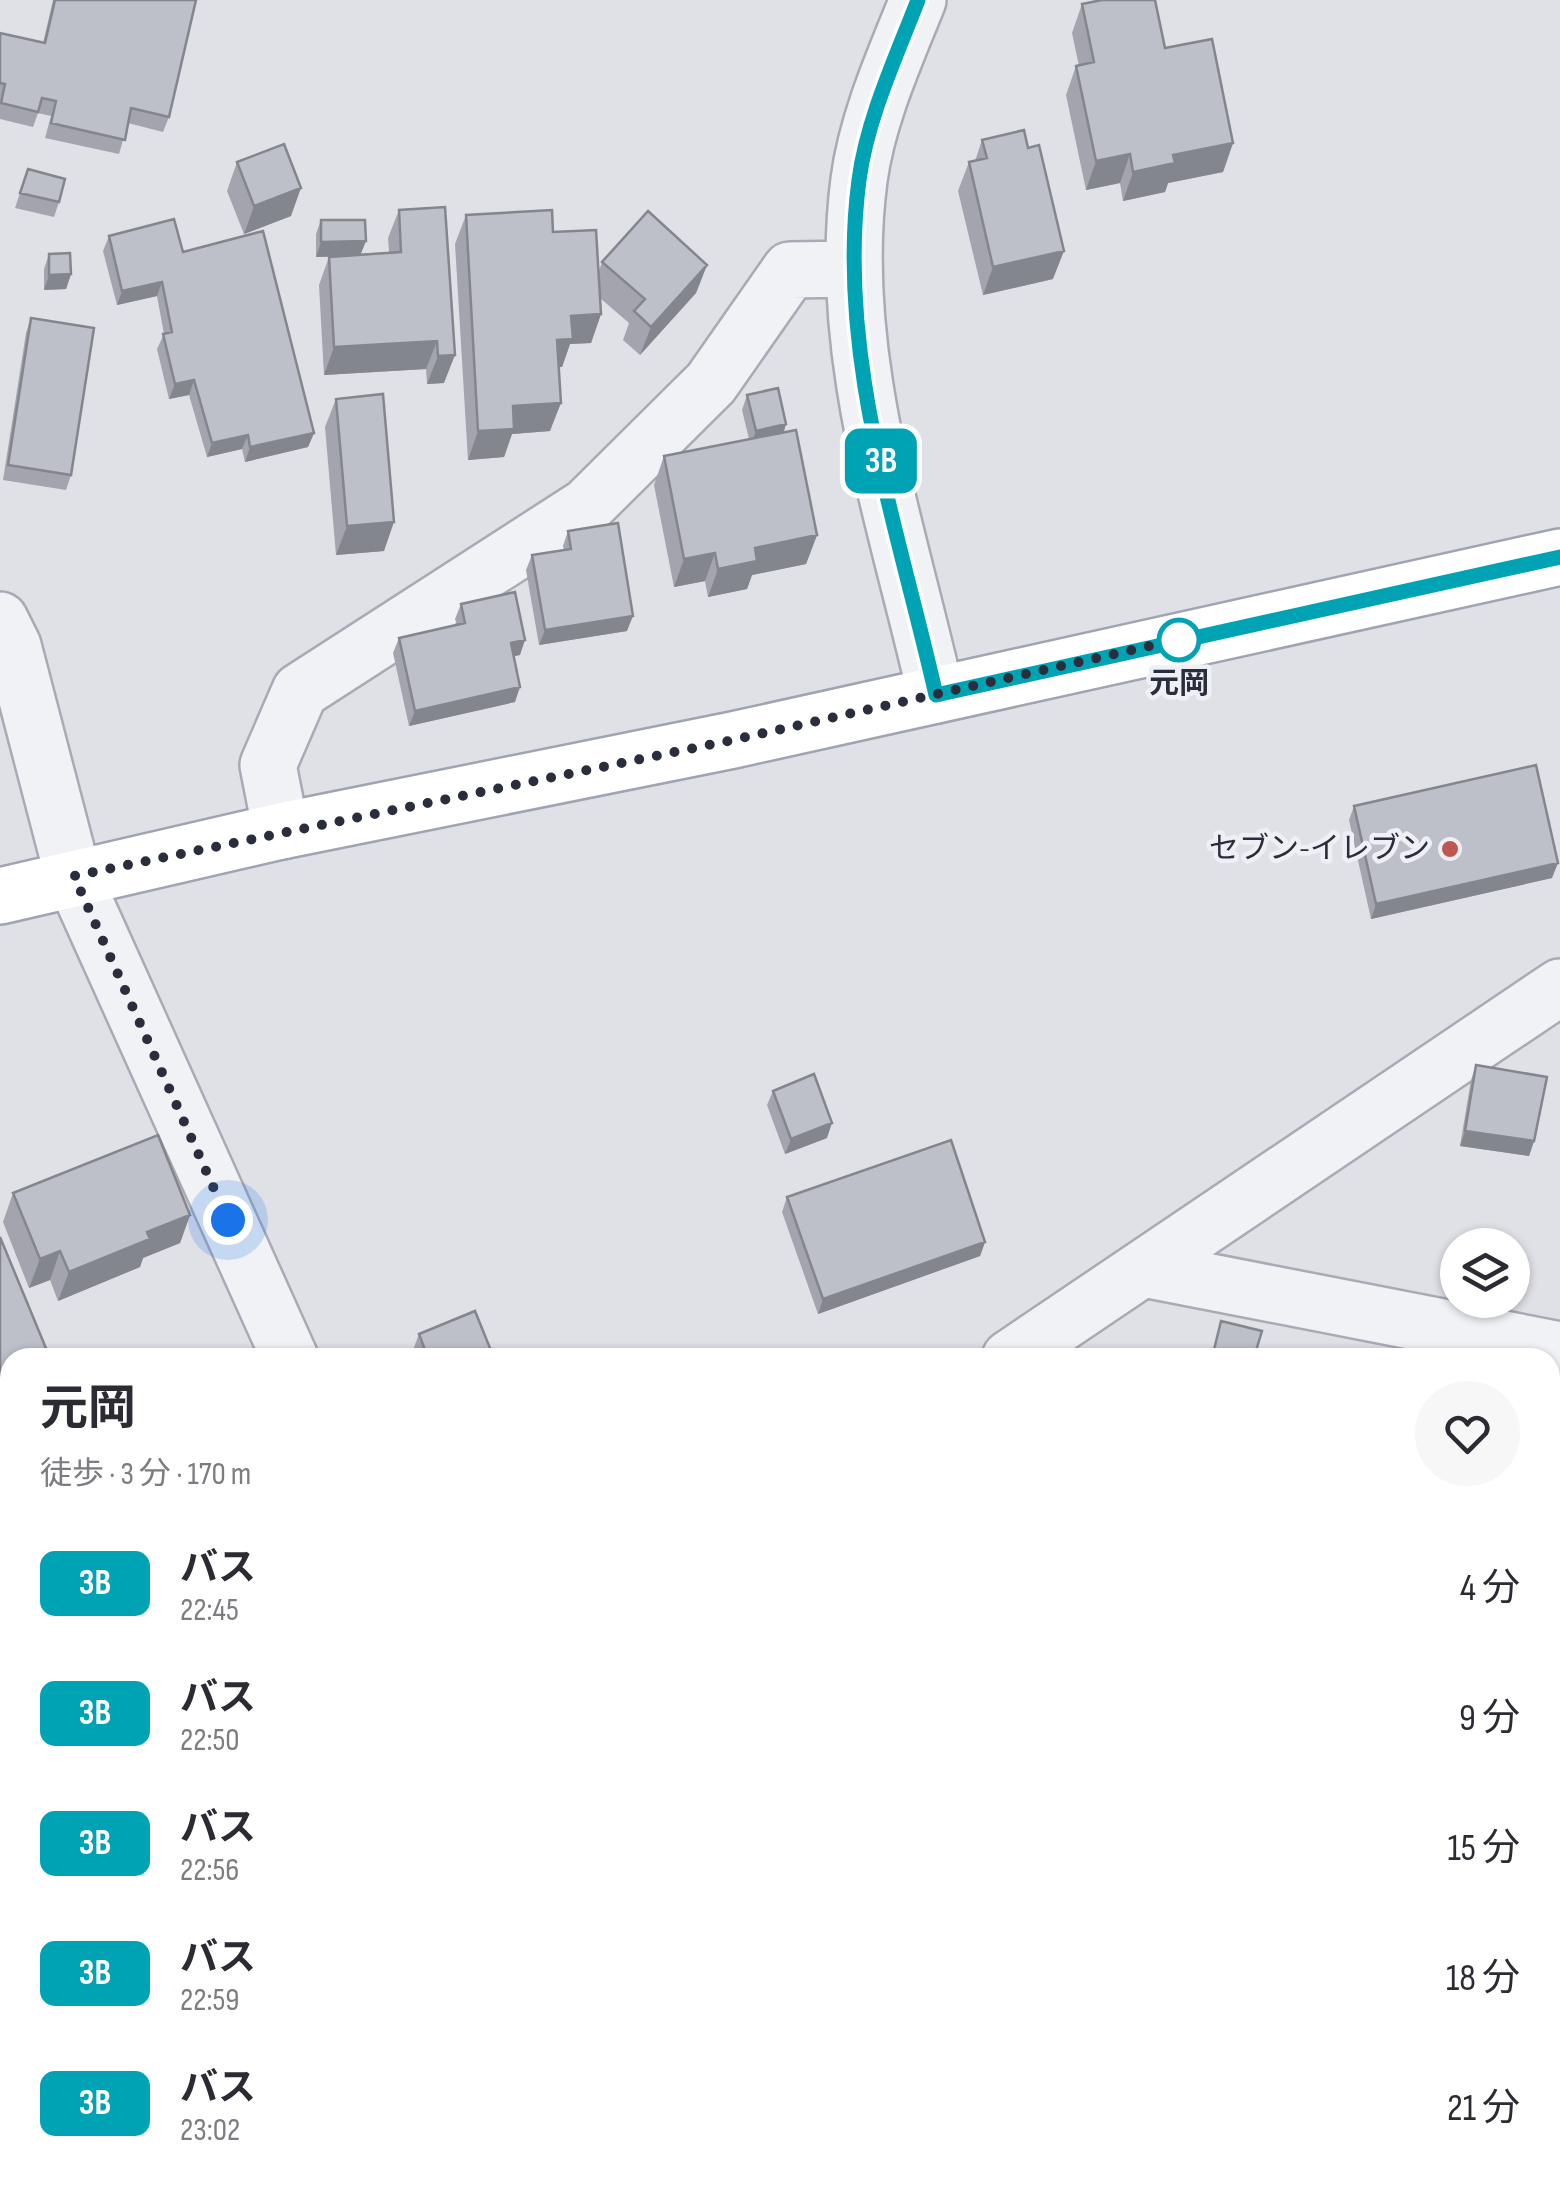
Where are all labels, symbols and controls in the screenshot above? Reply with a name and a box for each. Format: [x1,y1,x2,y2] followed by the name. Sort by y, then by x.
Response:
[836,428,926,494] line badge: 3B
[865,440,897,483] text: 3B
[1158,619,1200,661] marker: 元岡
[1149,666,1209,702] place label: 元岡
[1209,831,1430,867] place label: セブン-イレブン
[1439,838,1461,860] marker: セブン-イレブン
[203,1195,253,1245] your location
[1440,1228,1530,1318] map controls
[1440,1228,1530,1318] button: layers
[40,1381,136,1438] text: 元岡
[1415,1381,1520,1486] button: heart
[40,1455,251,1494] text: 徒歩 · 3 分 · 170 m
[180,1546,256,1591] text: バス
[79,1562,111,1605] text: 3B
[1460,1566,1520,1611] text: 4 分
[180,1591,239,1630] text: 22:45
[180,1676,256,1721] text: バス
[79,1692,111,1735] text: 3B
[1459,1696,1520,1741] text: 9 分
[180,1721,240,1760] text: 22:50
[180,1806,256,1851] text: バス
[79,1822,111,1865] text: 3B
[1447,1826,1520,1871] text: 15 分
[180,1851,239,1890] text: 22:56
[180,1936,256,1981] text: バス
[79,1952,111,1995] text: 3B
[1446,1956,1520,2001] text: 18 分
[180,1981,239,2020] text: 22:59
[180,2066,256,2111] text: バス
[79,2082,111,2125] text: 3B
[1447,2086,1520,2131] text: 21 分
[180,2111,240,2150] text: 23:02

